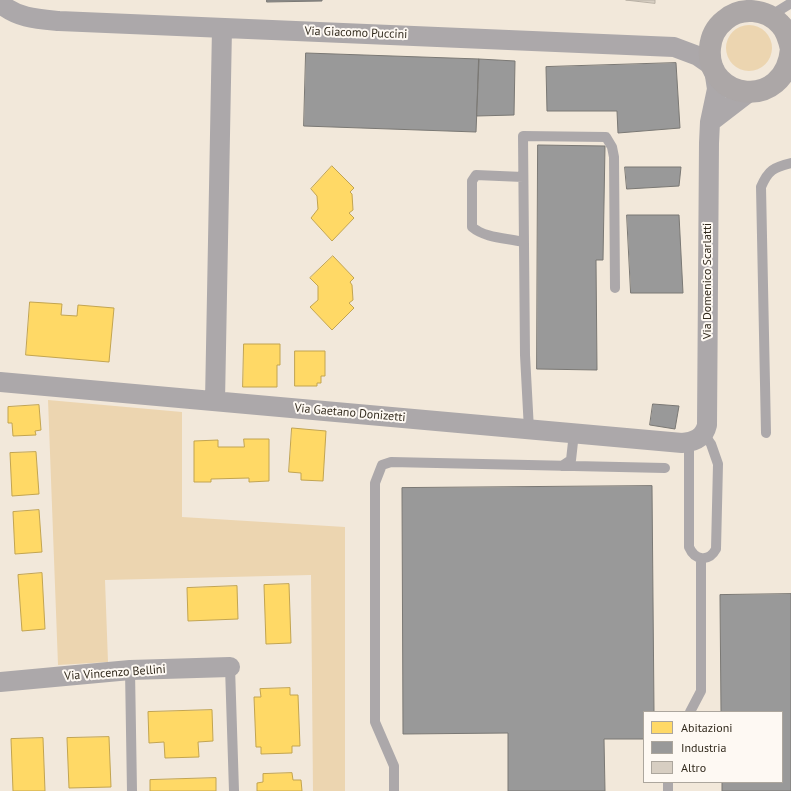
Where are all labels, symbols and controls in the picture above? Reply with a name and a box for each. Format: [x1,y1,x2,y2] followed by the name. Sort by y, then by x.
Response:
[304,24,408,42] street label: Via Giacomo Puccini
[701,223,715,339] street label: Via Domenico Scarlatti
[294,401,406,425] street label: Via Gaetano Donizetti
[64,662,166,684] street label: Via Vincenzo Bellini
[643,711,783,783] legend
[681,720,733,735] text: Abitazioni
[681,740,726,755] text: Industria
[681,760,706,775] text: Altro

